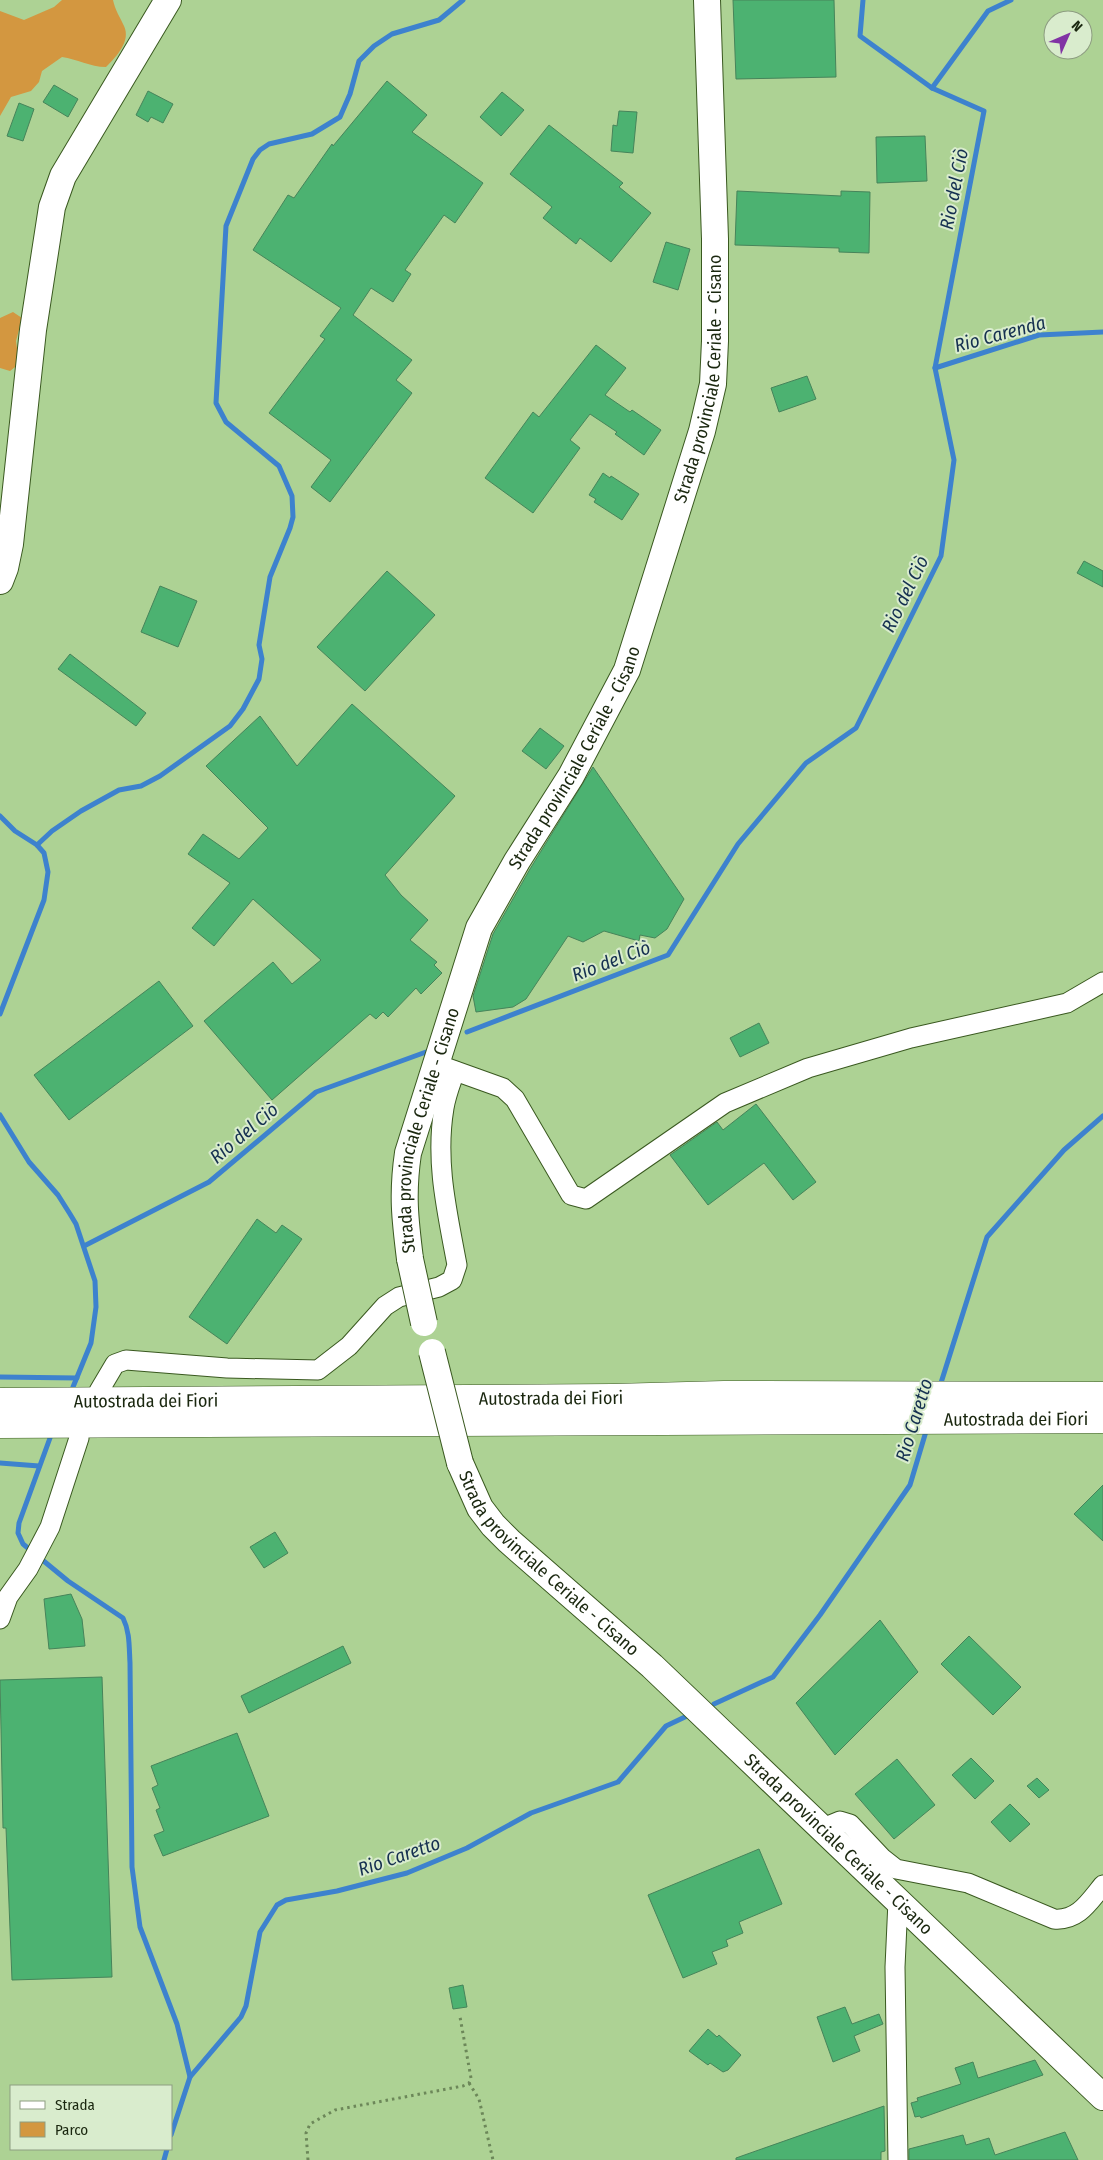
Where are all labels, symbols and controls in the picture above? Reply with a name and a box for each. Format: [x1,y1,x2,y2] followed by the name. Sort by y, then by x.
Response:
[1043,10,1093,60] north arrow
[1068,17,1086,35] text: N
[935,146,973,232] water label: Rio del Ciò
[669,254,726,506] street label: Strada provinciale Ceriale - Cisano
[952,311,1048,357] water label: Rio Carenda
[877,552,933,636] water label: Rio del Ciò
[504,643,645,873] street label: Strada provinciale Ceriale - Cisano
[568,936,654,986] water label: Rio del Ciò
[394,1005,464,1255] street label: Strada provinciale Ceriale - Cisano
[205,1098,283,1168] water label: Rio del Ciò
[890,1376,938,1464] water label: Rio Caretto
[479,1387,623,1410] street label: Autostrada dei Fiori
[74,1390,218,1413] street label: Autostrada dei Fiori
[944,1408,1088,1431] street label: Autostrada dei Fiori
[454,1467,644,1661] street label: Strada provinciale Ceriale - Cisano
[739,1749,937,1939] street label: Strada provinciale Ceriale - Cisano
[355,1831,443,1881] water label: Rio Caretto
[10,2085,172,2150] legend
[55,2096,95,2114] text: Strada
[55,2121,88,2139] text: Parco

